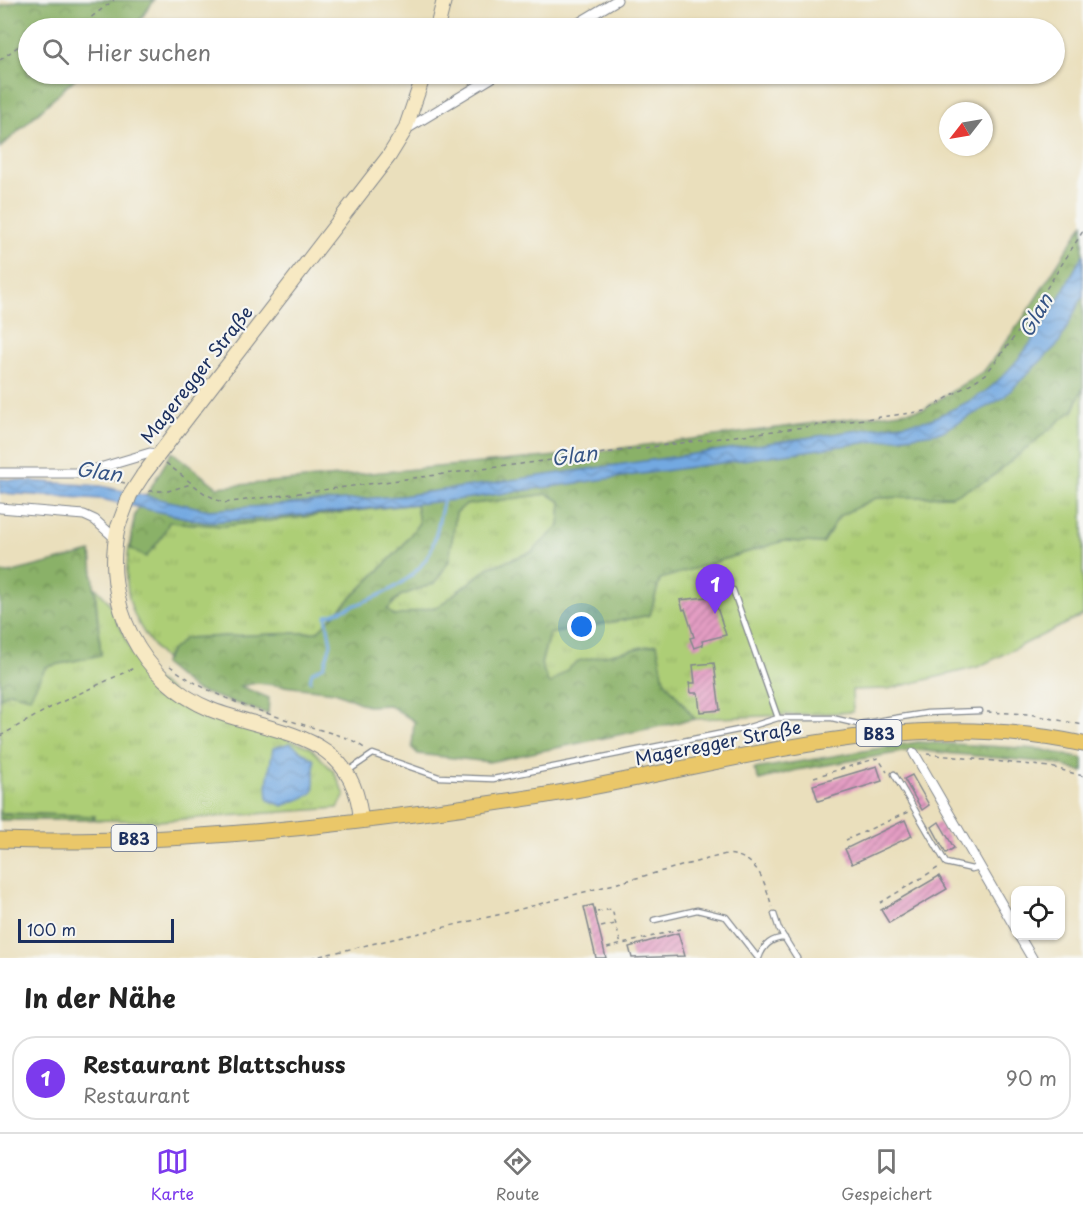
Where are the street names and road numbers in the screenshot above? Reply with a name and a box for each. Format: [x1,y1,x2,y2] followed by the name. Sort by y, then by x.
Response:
[133,299,259,449] street label: Mageregger Straße
[633,713,803,771] street label: Mageregger Straße
[856,720,902,746] road number: B83
[112,825,156,851] road number: B83

